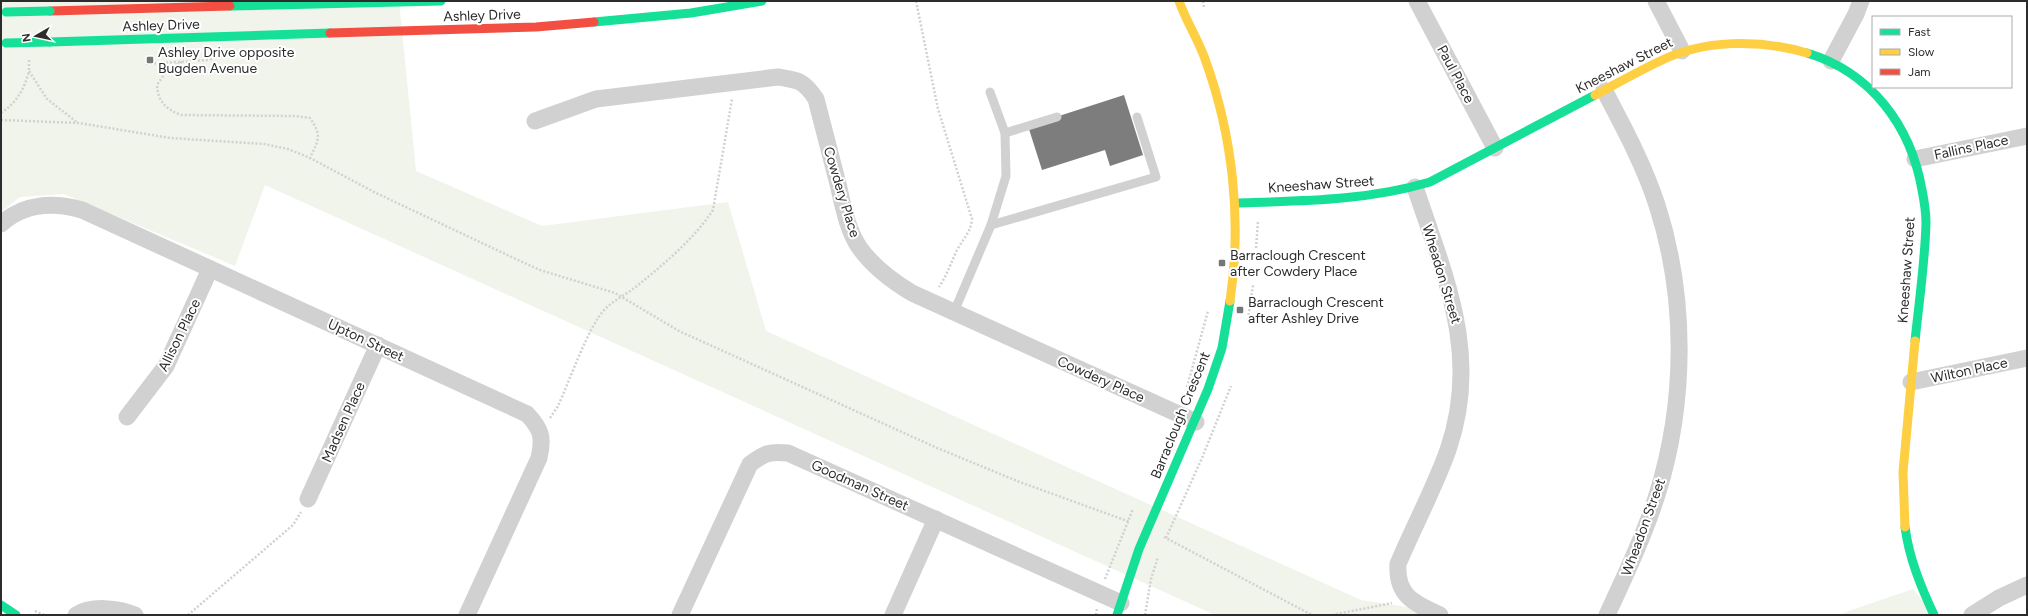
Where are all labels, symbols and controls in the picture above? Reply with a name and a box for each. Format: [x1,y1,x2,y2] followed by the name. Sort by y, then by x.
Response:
[443,6,521,25] street label: Ashley Drive
[16,16,56,56] north arrow
[122,16,200,35] street label: Ashley Drive
[1872,16,2012,88] legend
[1908,25,1931,39] text: Fast
[20,32,34,43] text: N
[1573,34,1676,97] street label: Kneeshaw Street
[1433,42,1478,106] street label: Paul Place
[158,44,295,77] place label: Ashley Drive opposite Bugden Avenue
[1908,45,1935,59] text: Slow
[145,55,155,65] marker: Ashley Drive opposite Bugden Avenue
[1908,65,1931,79] text: Jam
[1932,131,2010,164] street label: Fallins Place
[820,145,863,240] street label: Cowdery Place
[1267,172,1375,197] street label: Kneeshaw Street
[1894,216,1919,324] street label: Kneeshaw Street
[1418,222,1465,326] street label: Wheadon Street
[1230,247,1366,280] place label: Barraclough Crescent after Cowdery Place
[1217,258,1227,268] marker: Barraclough Crescent after Cowdery Place
[1248,294,1384,327] place label: Barraclough Crescent after Ashley Drive
[155,296,204,374] street label: Allison Place
[1235,305,1245,315] marker: Barraclough Crescent after Ashley Drive
[325,315,407,365] street label: Upton Street
[1147,349,1214,481] street label: Barraclough Crescent
[1054,353,1147,406] street label: Cowdery Place
[1929,354,2009,387] street label: Wilton Place
[318,379,369,465] street label: Madsen Place
[809,456,911,514] street label: Goodman Street
[1618,476,1669,578] street label: Wheadon Street

